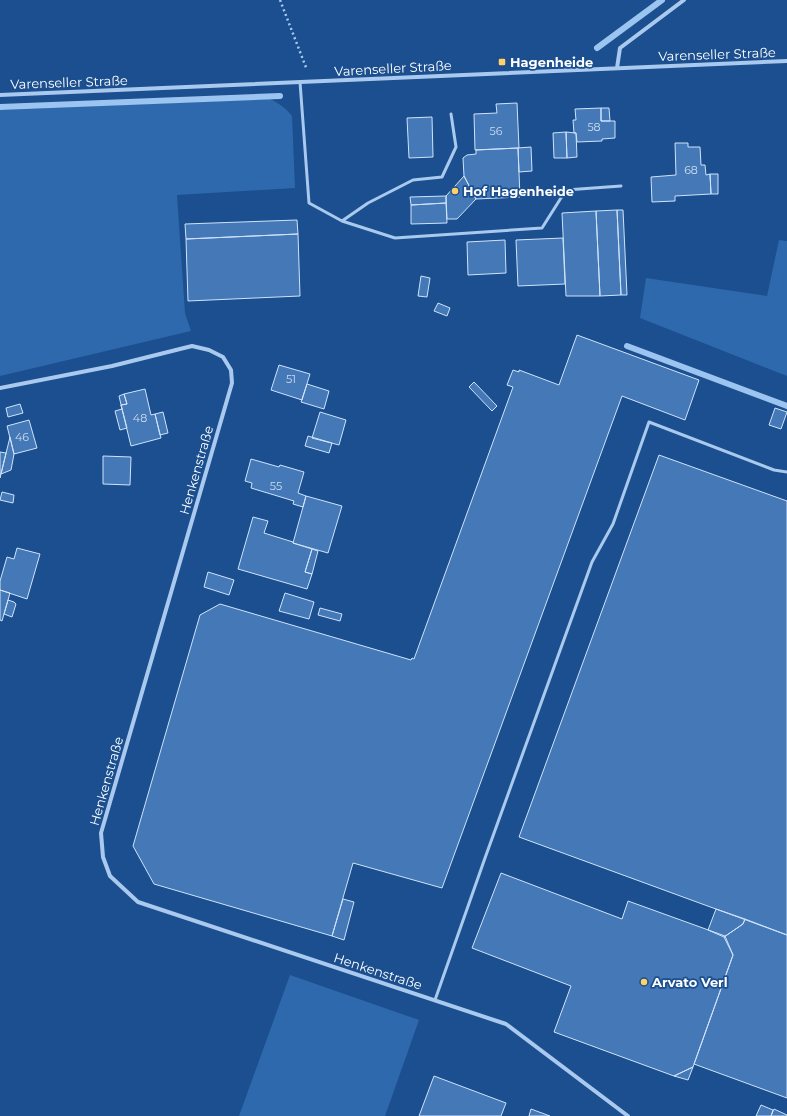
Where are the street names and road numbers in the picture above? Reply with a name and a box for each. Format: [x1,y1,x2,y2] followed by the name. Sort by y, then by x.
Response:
[658,44,776,64] street label: Varenseller Straße
[334,57,452,79] street label: Varenseller Straße
[10,72,128,92] street label: Varenseller Straße
[176,424,216,516] street label: Henkenstraße
[86,735,126,827] street label: Henkenstraße
[332,949,424,993] street label: Henkenstraße

